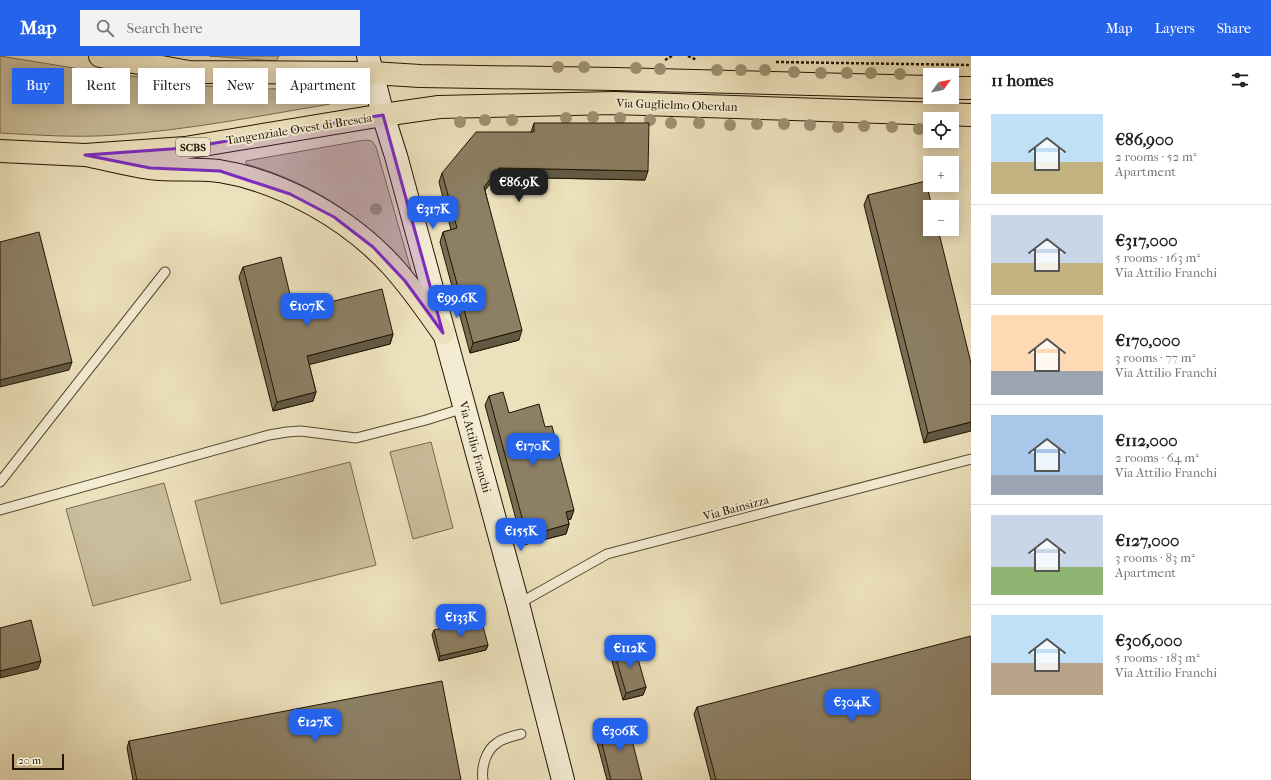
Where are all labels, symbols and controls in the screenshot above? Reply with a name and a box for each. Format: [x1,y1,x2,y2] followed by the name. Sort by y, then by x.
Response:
[80,10,360,46] search box
[20,17,56,39] text: Map
[94,17,116,39] icon: search
[126,19,203,37] text: Search here
[1106,20,1133,37] text: Map
[1155,20,1195,37] text: Layers
[1217,20,1251,37] text: Share
[12,68,64,104] chip: Buy
[72,68,130,104] chip: Rent
[138,68,205,104] chip: Filters
[213,68,268,104] chip: New
[276,68,370,104] chip: Apartment
[923,68,959,104] north arrow
[923,68,959,236] map controls
[1229,69,1251,91] icon: filters
[991,70,1054,90] text: 11 homes
[615,96,738,114] street label: Via Guglielmo Oberdan
[225,110,374,147] street label: Tangenziale Ovest di Brescia
[923,112,959,148] button: locate
[1115,129,1174,149] text: €86,900
[1023,130,1071,178] icon: home
[176,138,210,156] road number: SCBS
[1115,149,1196,164] text: 2 rooms · 52 m²
[923,156,959,192] button: +
[1115,164,1176,179] text: Apartment
[486,169,552,203] pin: €86.9K
[499,174,539,189] text: €86.9K
[405,196,461,230] pin: €317K
[923,200,959,236] button: −
[416,201,450,216] text: €317K
[1115,230,1178,250] text: €317,000
[1023,231,1071,279] icon: home
[1115,250,1200,265] text: 5 rooms · 163 m²
[1115,265,1217,280] text: Via Attilio Franchi
[424,285,490,319] pin: €99.6K
[437,290,477,305] text: €99.6K
[279,293,335,327] pin: €107K
[289,298,325,313] text: €107K
[1115,330,1180,350] text: €170,000
[1023,331,1071,379] icon: home
[1115,350,1195,365] text: 3 rooms · 77 m²
[1115,365,1217,380] text: Via Attilio Franchi
[456,399,494,495] street label: Via Attilio Franchi
[1115,430,1178,450] text: €112,000
[1023,431,1071,479] icon: home
[505,433,561,467] pin: €170K
[515,438,551,453] text: €170K
[1115,450,1199,465] text: 2 rooms · 64 m²
[1115,465,1217,480] text: Via Attilio Franchi
[701,492,771,524] street label: Via Bainsizza
[493,518,549,552] pin: €155K
[505,523,537,538] text: €155K
[1115,530,1179,550] text: €127,000
[1023,531,1071,579] icon: home
[1115,550,1195,565] text: 3 rooms · 83 m²
[1115,565,1176,580] text: Apartment
[433,604,489,638] pin: €133K
[445,609,477,624] text: €133K
[1115,630,1182,650] text: €306,000
[1023,631,1071,679] icon: home
[602,635,658,669] pin: €112K
[613,640,647,655] text: €112K
[1115,650,1200,665] text: 5 rooms · 183 m²
[1115,665,1217,680] text: Via Attilio Franchi
[824,689,880,723] pin: €304K
[833,694,871,709] text: €304K
[287,709,343,743] pin: €127K
[298,714,332,729] text: €127K
[592,718,648,752] pin: €306K
[602,723,638,738] text: €306K
[12,752,64,771] scale bar
[18,754,41,767] text: 20 m

